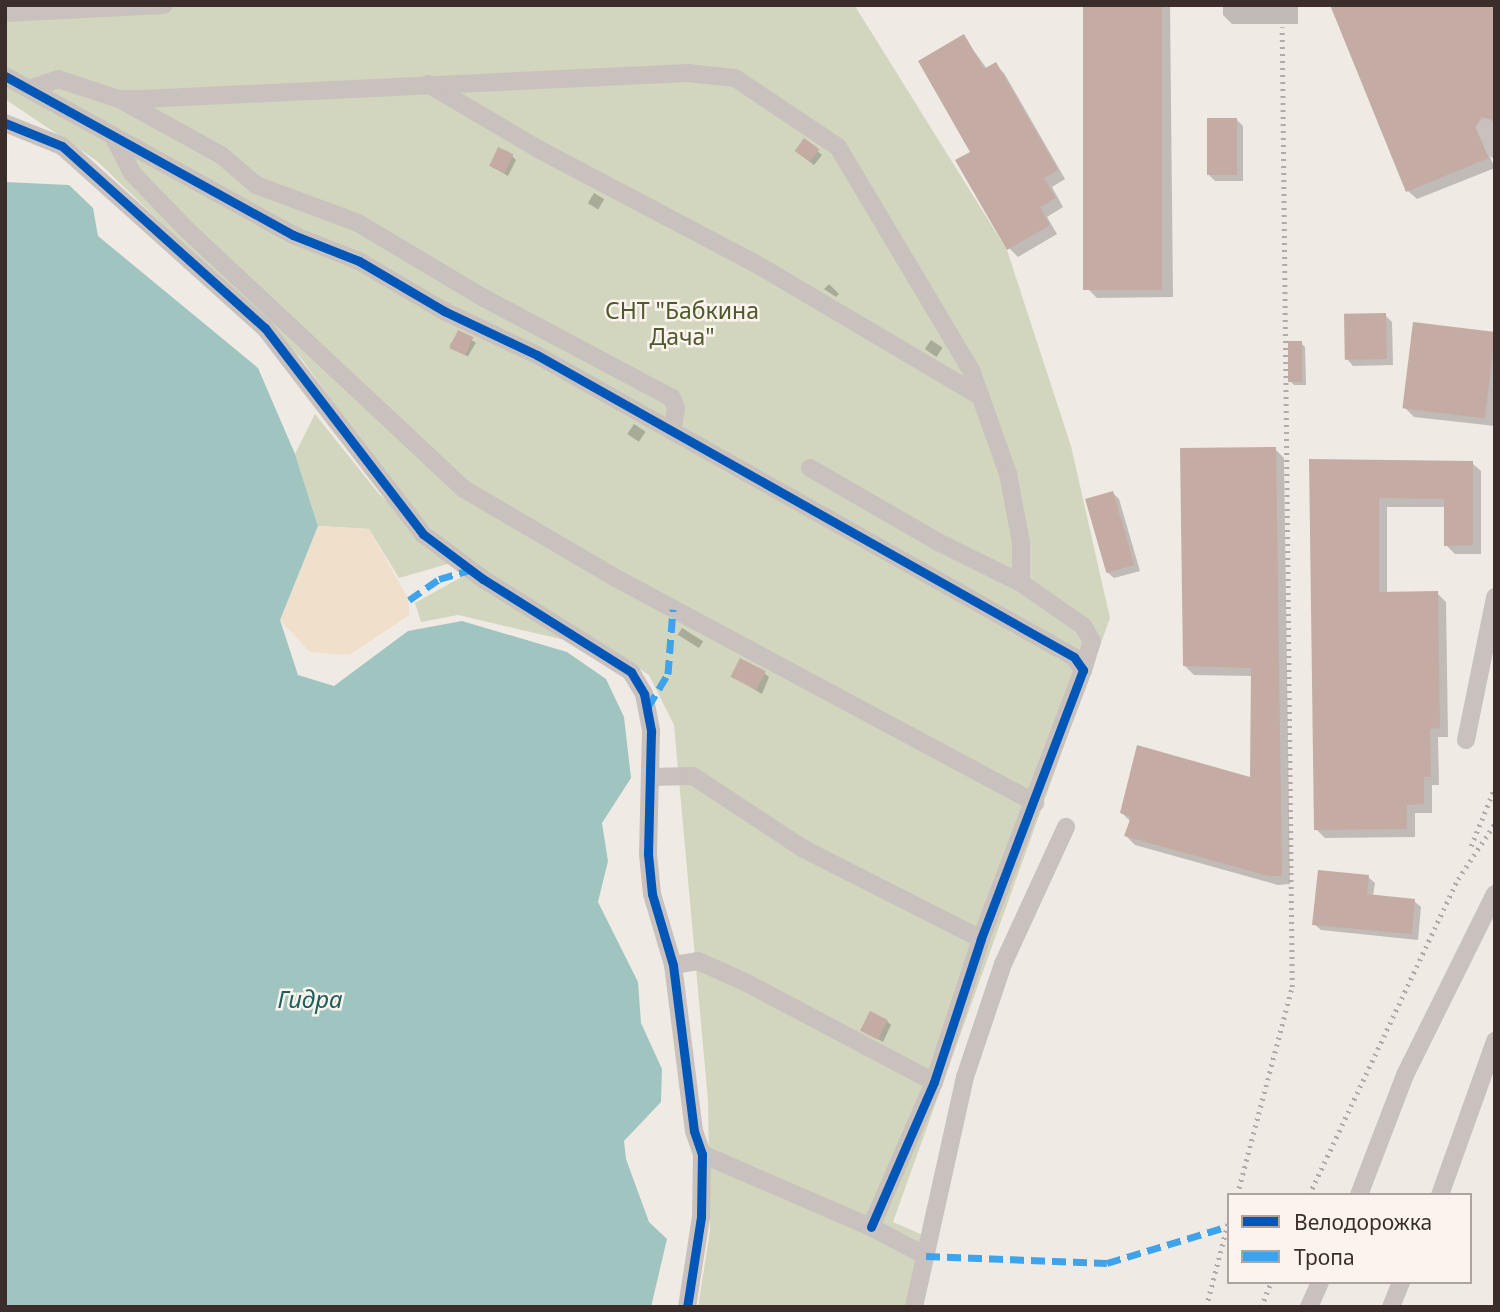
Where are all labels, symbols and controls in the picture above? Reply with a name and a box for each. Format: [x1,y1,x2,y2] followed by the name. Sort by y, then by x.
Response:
[605,296,759,350] park label: СНТ "Бабкина Дача"
[278,985,342,1013] water label: Гидра
[1227,1193,1472,1284] legend
[1294,1208,1432,1236] text: Велодорожка
[1294,1243,1355,1271] text: Тропа

